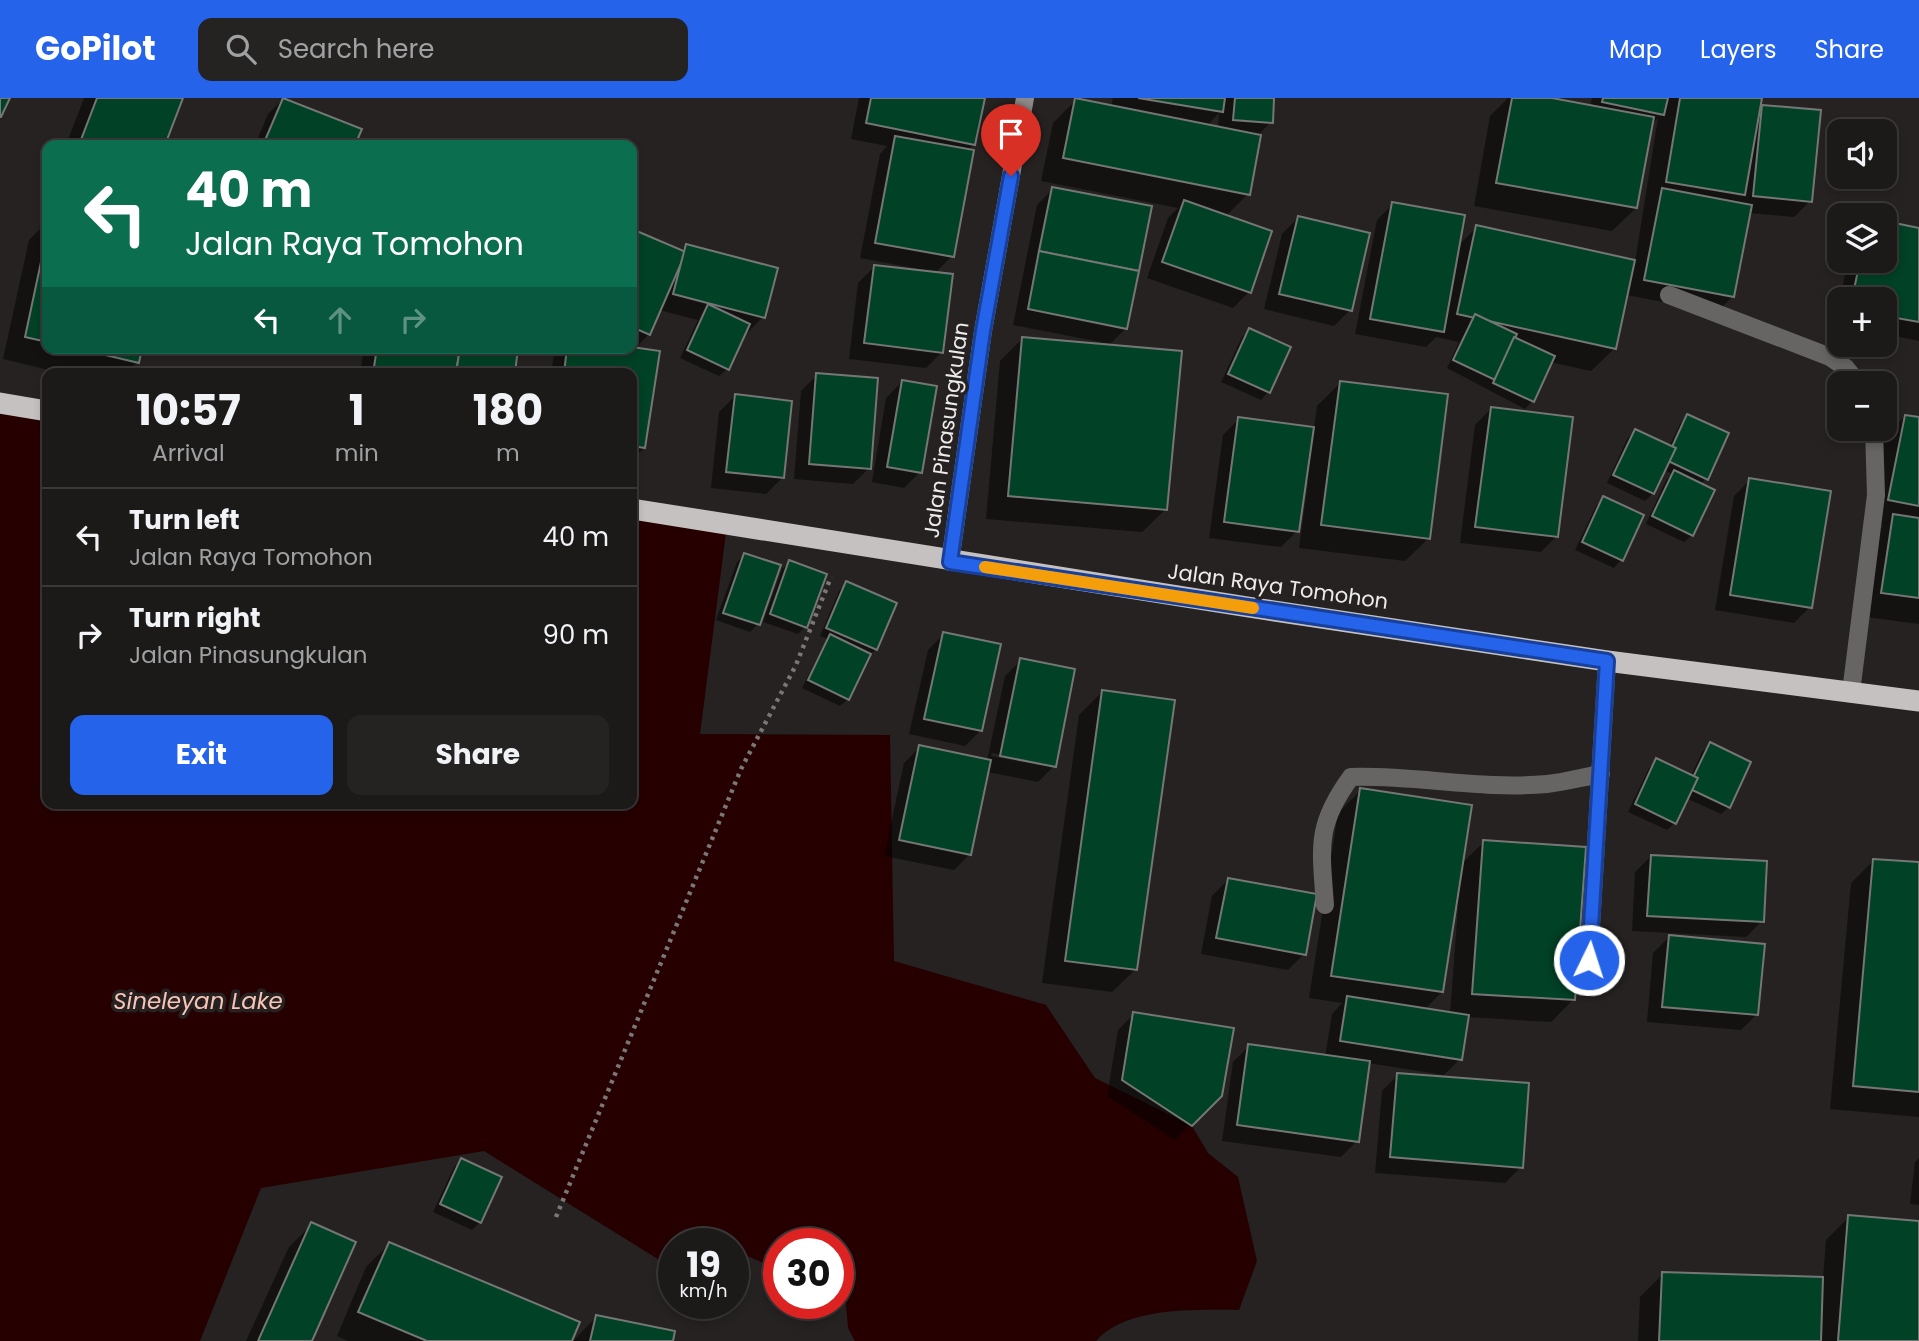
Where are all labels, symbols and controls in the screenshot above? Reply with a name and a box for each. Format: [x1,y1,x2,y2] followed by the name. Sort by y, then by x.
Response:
[198,18,688,81] search box
[35,25,156,72] text: GoPilot
[222,30,260,68] icon: search
[278,31,434,67] text: Search here
[1609,33,1662,66] text: Map
[1700,33,1776,66] text: Layers
[1814,33,1884,66] text: Share
[981,104,1041,176] pin
[992,115,1030,153] icon: arrive
[1827,119,1897,441] map controls
[1827,119,1897,189] button: sound
[185,156,312,224] text: 40 m
[70,168,161,259] icon: left
[1827,203,1897,273] button: layers
[185,221,524,266] text: Jalan Raya Tomohon
[1827,287,1897,357] button: +
[248,301,286,339] icon: left
[321,301,359,339] icon: ahead
[394,301,432,339] icon: right
[916,320,976,540] street label: Jalan Pinasungkulan
[1827,371,1897,441] button: −
[136,381,241,440] text: 10:57
[349,381,365,440] text: 1
[473,381,543,440] text: 180
[152,437,225,469] text: Arrival
[335,437,379,469] text: min
[496,437,520,469] text: m
[129,502,240,538] text: Turn left
[70,518,108,556] icon: left
[543,519,609,555] text: 40 m
[129,541,373,573] text: Jalan Raya Tomohon
[1166,556,1390,616] street label: Jalan Raya Tomohon
[129,600,261,636] text: Turn right
[70,616,108,654] icon: right
[543,617,609,653] text: 90 m
[129,639,368,671] text: Jalan Pinasungkulan
[70,715,333,795] button: Exit
[347,715,609,795] button: Share
[1552,923,1626,997] position arrow
[113,985,283,1017] water label: Sineleyan Lake
[763,1228,854,1319] speed limit sign: 30
[686,1240,721,1289] text: 19
[680,1278,727,1303] text: km/h

